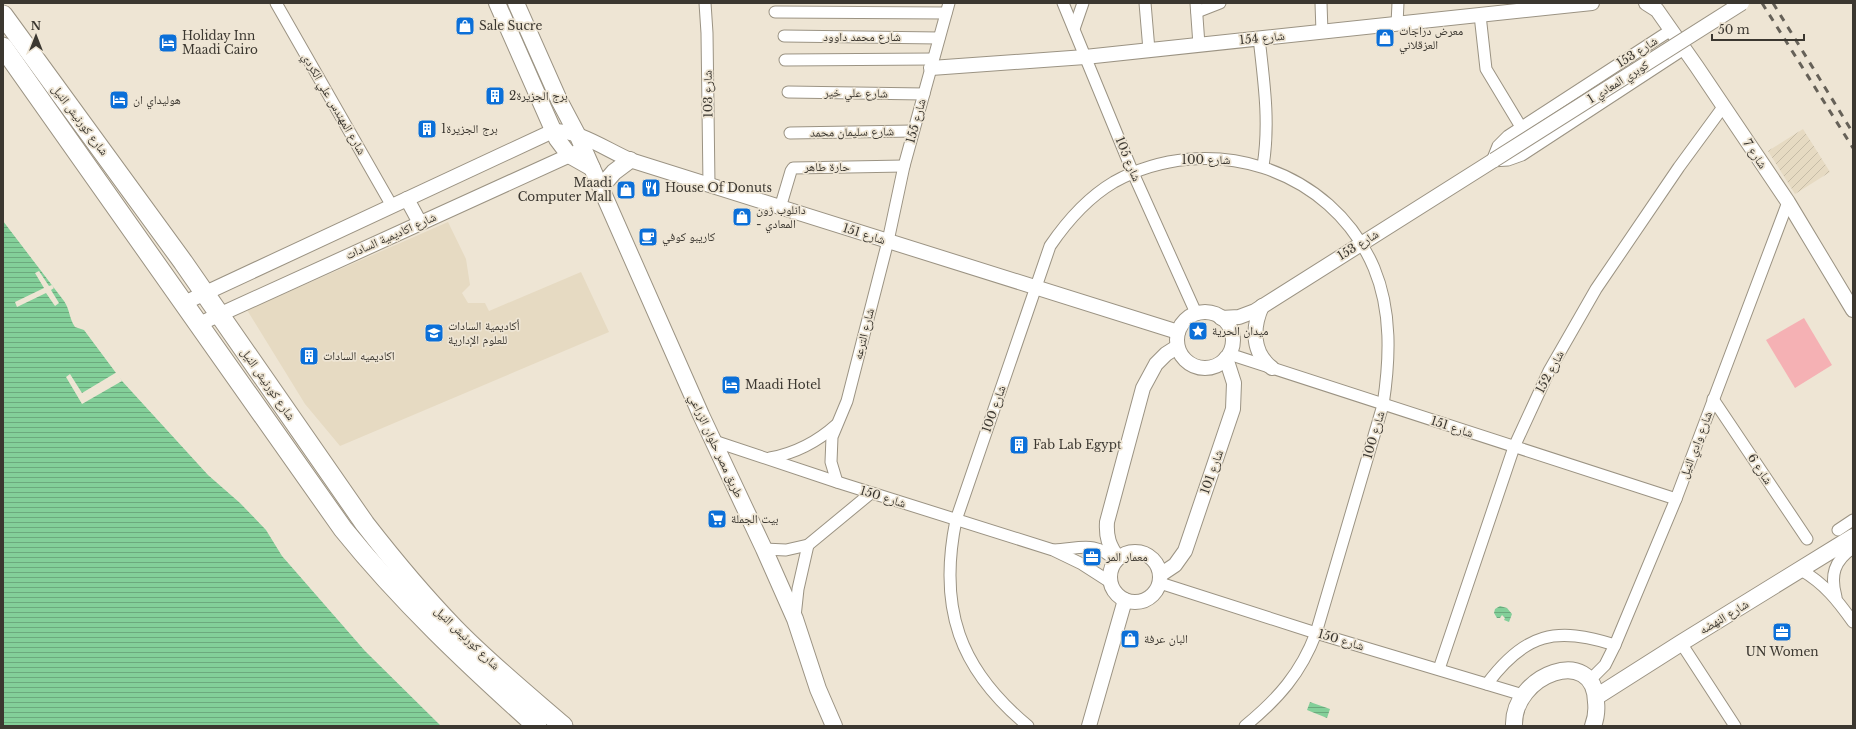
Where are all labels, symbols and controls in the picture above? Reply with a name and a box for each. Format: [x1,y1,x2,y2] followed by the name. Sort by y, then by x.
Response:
[454,15,476,37] shop icon: Sale Sucre
[16,16,56,56] north arrow
[1712,16,1804,42] scale bar
[479,18,542,33] place label: Sale Sucre
[31,19,42,33] text: N
[1718,22,1750,37] text: 50 m
[1399,23,1463,55] place label: معرض دراجات العزقلاني
[1374,27,1396,49] shop icon: معرض دراجات العزقلاني
[182,28,258,57] place label: Holiday Inn Maadi Cairo
[1239,28,1286,48] street label: شارع 154
[823,29,901,45] street label: شارع محمد داوود
[157,32,179,54] hotel icon: Holiday Inn Maadi Cairo
[1613,33,1661,71] street label: شارع 153
[297,50,370,159] street label: شارع المهندس علي الكردي
[1584,57,1653,109] street label: كوبري المعادي 1
[700,70,716,118] street label: شارع 103
[48,81,112,159] street label: شارع كورنيش النيل
[823,84,888,104] street label: شارع علي خير
[484,85,506,107] building icon: برج الجزيرة2
[509,88,568,103] place label: برج الجزيرة2
[108,89,130,111] hotel icon: هوليداي ان
[133,92,181,110] place label: هوليداي ان
[902,97,930,145] street label: شارع 155
[416,118,438,140] building icon: برج الجزيرة1
[441,121,498,136] place label: برج الجزيرة1
[810,123,894,141] street label: شارع سليمان محمد
[1111,134,1145,184] street label: شارع 105
[1739,136,1771,172] street label: شارع 7
[1182,152,1230,168] street label: شارع 100
[803,159,850,174] street label: حارة طاهر
[518,175,612,204] place label: Maadi Computer Mall
[640,177,662,199] restaurant icon: House Of Donuts
[615,179,637,201] shop icon: Maadi Computer Mall
[665,180,772,195] place label: House Of Donuts
[756,202,806,234] place label: دانلوب زون - المعادي
[731,206,753,228] shop icon: دانلوب زون - المعادي
[343,209,439,263] street label: شارع اكاديمية السادات
[841,220,887,248] street label: شارع 151
[637,226,659,248] cafe icon: كاريبو كوفي
[1334,226,1382,264] street label: شارع 153
[662,229,715,247] place label: كاريبو كوفي
[850,307,878,361] street label: شارع الترعه
[448,318,520,348] place label: أكاديمية السادات للعلوم الإدارية
[1187,320,1209,342] place icon: ميدان الحرية
[423,322,445,344] school or university icon: أكاديمية السادات للعلوم الإدارية
[1212,323,1269,338] place label: ميدان الحرية
[237,345,299,424] street label: شارع كورنيش النيل
[298,345,320,367] building icon: اكاديميه السادات
[323,348,395,363] place label: اكاديميه السادات
[1532,348,1568,396] street label: شارع 152
[720,374,742,396] hotel icon: Maadi Hotel
[745,377,821,392] place label: Maadi Hotel
[978,383,1010,435] street label: شارع 100
[683,392,747,501] street label: طريق مصر حلوان الزراعي
[1360,409,1388,461] street label: شارع 100
[1676,409,1718,482] street label: شارع وادي النيل
[1429,413,1475,441] street label: شارع 151
[1008,434,1030,456] building icon: Fab Lab Egypt
[1033,437,1122,452] place label: Fab Lab Egypt
[1197,448,1227,496] street label: شارع 101
[1744,450,1776,488] street label: شارع 6
[858,482,908,512] street label: شارع 150
[706,508,728,530] supermarket icon: بيت الجملة
[731,511,779,526] place label: بيت الجملة
[1081,546,1103,568] office icon: معمار المر
[1105,549,1148,564] place label: معمار المر
[1697,596,1752,638] street label: شارع النهضه
[431,603,503,673] street label: شارع كورنيش النيل
[1771,621,1793,643] office icon: UN Women
[1316,626,1366,654] street label: شارع 150
[1119,628,1141,650] shop icon: البان عرفة
[1144,631,1188,646] place label: البان عرفة
[1745,644,1819,659] place label: UN Women

